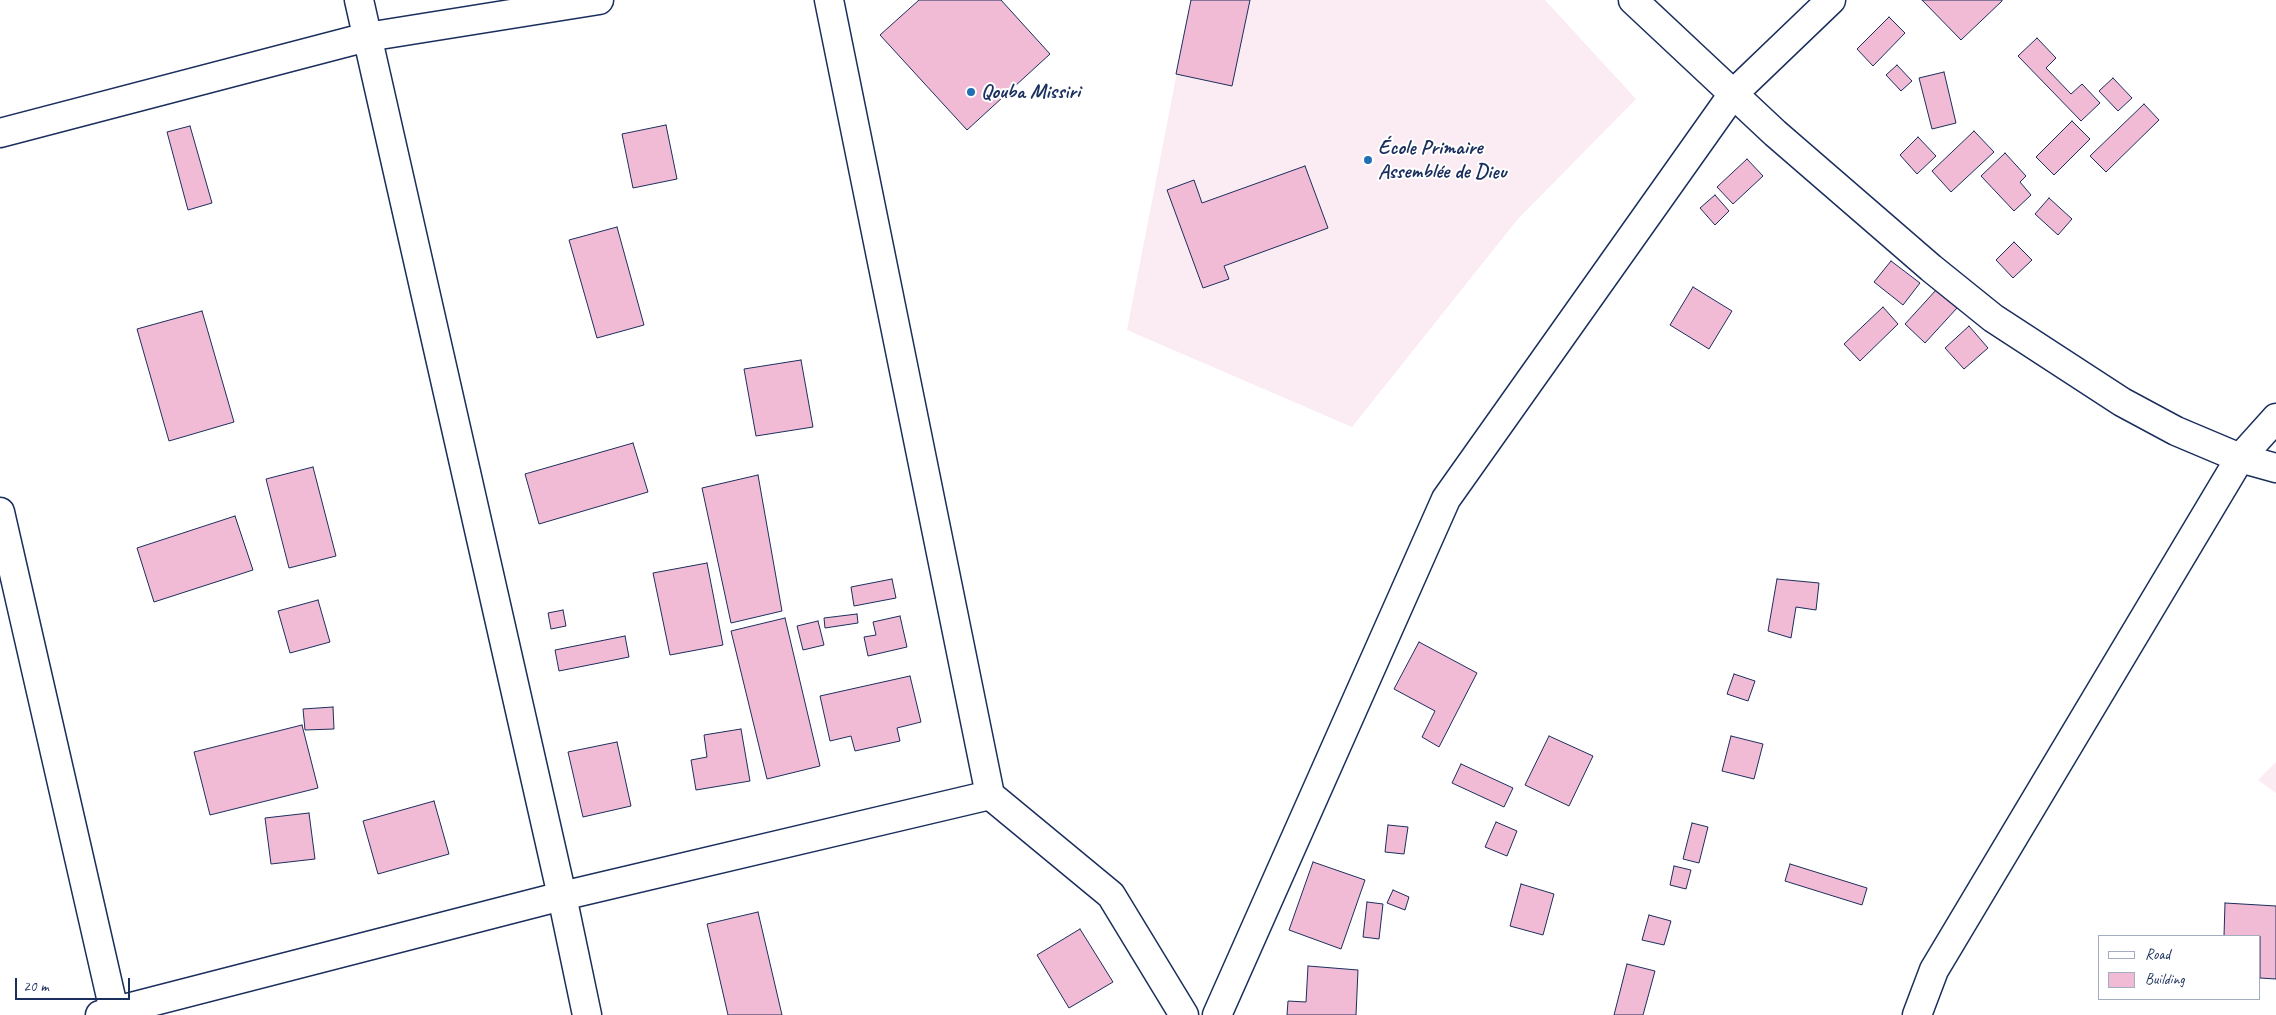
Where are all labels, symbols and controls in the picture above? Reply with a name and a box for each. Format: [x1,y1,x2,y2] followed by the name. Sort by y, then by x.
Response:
[981,79,1080,105] place label: Qouba Missiri
[965,86,977,98] marker: Qouba Missiri
[1378,135,1506,185] place label: École Primaire Assemblée de Dieu
[1362,154,1374,166] marker: École Primaire Assemblée de Dieu
[2098,935,2261,1000] legend
[2145,945,2170,964] text: Road
[18,968,132,1000] scale bar
[2145,970,2184,989] text: Building
[23,977,49,996] text: 20 m

